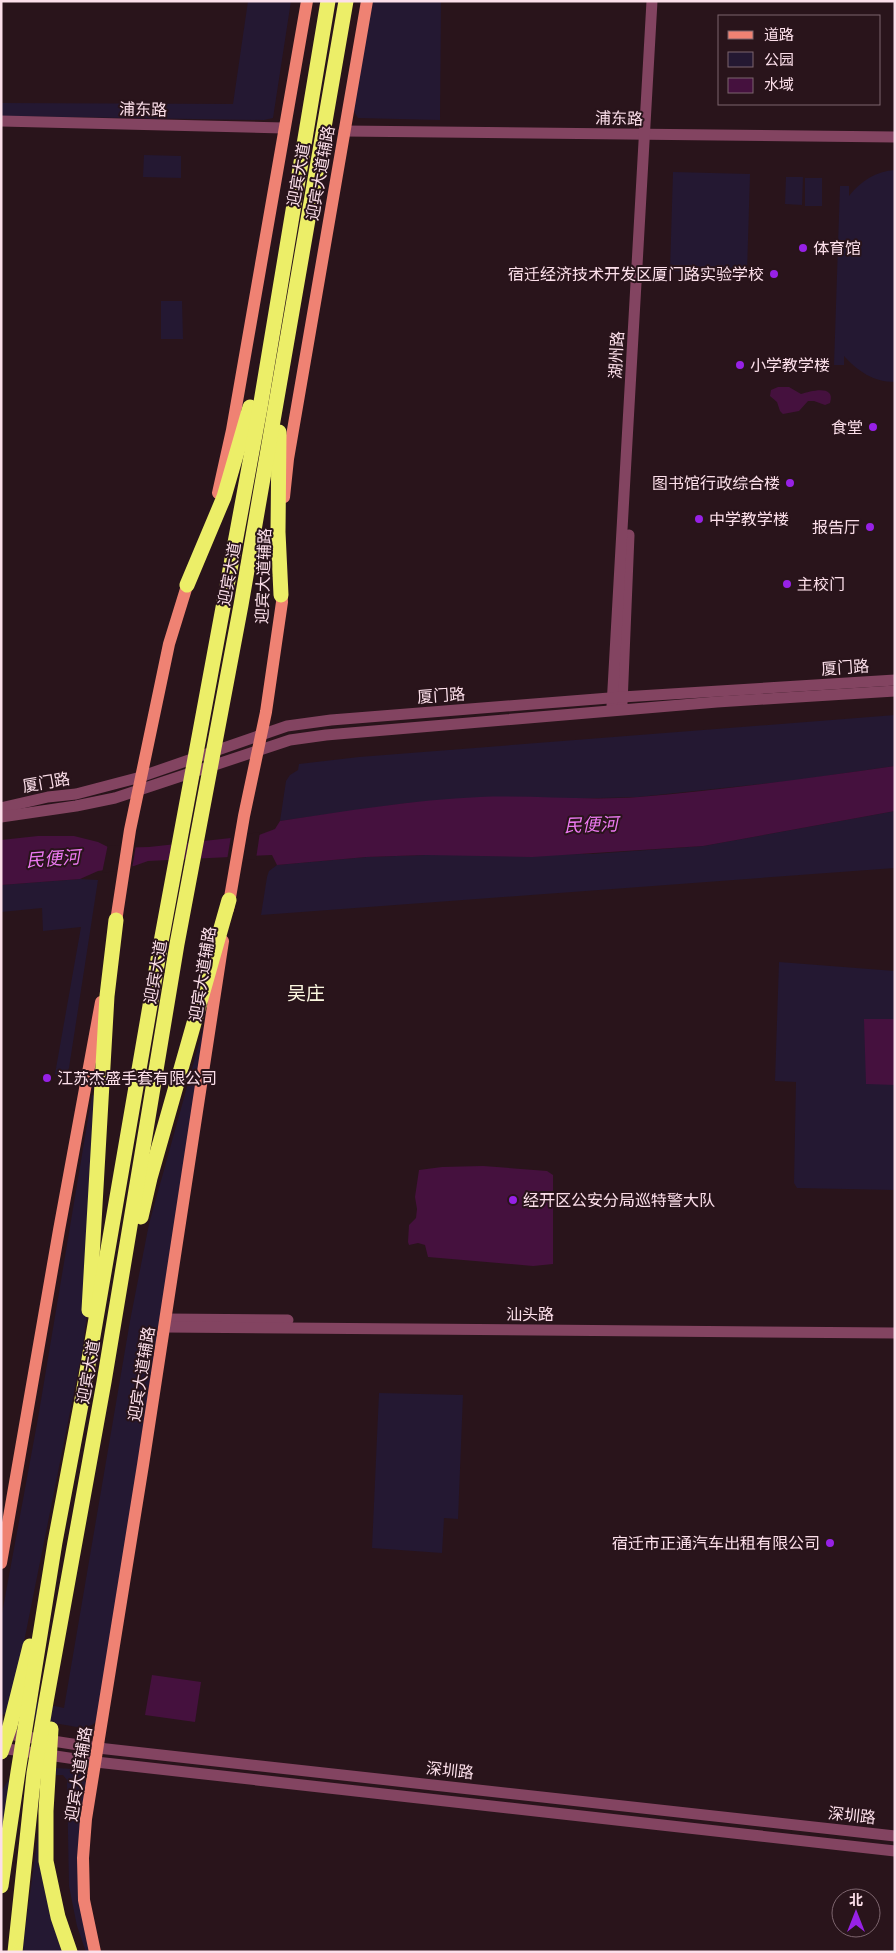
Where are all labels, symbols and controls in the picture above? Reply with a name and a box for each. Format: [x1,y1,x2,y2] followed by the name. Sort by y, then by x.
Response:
[718,15,881,105] legend
[764,24,794,45] text: 道路
[764,49,794,70] text: 公园
[764,74,794,95] text: 水域
[119,98,167,121] street label: 浦东路
[595,107,643,130] street label: 浦东路
[301,124,340,222] street label: 迎宾大道辅路
[282,142,315,209] street label: 迎宾大道
[813,237,861,260] place label: 体育馆
[797,242,809,254] marker: 体育馆
[508,263,764,286] place label: 宿迁经济技术开发区厦门路实验学校
[768,268,780,280] marker: 宿迁经济技术开发区厦门路实验学校
[604,330,629,380] street label: 湖州路
[750,354,830,377] place label: 小学教学楼
[734,359,746,371] marker: 小学教学楼
[831,416,863,439] place label: 食堂
[867,421,879,433] marker: 食堂
[652,472,780,495] place label: 图书馆行政综合楼
[784,477,796,489] marker: 图书馆行政综合楼
[709,508,789,531] place label: 中学教学楼
[693,513,705,525] marker: 中学教学楼
[812,516,860,539] place label: 报告厅
[864,521,876,533] marker: 报告厅
[250,528,277,624] street label: 迎宾大道辅路
[213,541,246,608] street label: 迎宾大道
[797,573,845,596] place label: 主校门
[781,578,793,590] marker: 主校门
[820,654,870,681] street label: 厦门路
[416,682,466,709] street label: 厦门路
[20,767,72,798] street label: 厦门路
[564,811,621,838] water label: 民便河
[25,844,84,873] water label: 民便河
[184,925,221,1023] street label: 迎宾大道辅路
[139,939,172,1006] street label: 迎宾大道
[287,980,325,1007] district label: 吴庄
[57,1067,217,1090] place label: 江苏杰盛手套有限公司
[41,1072,53,1084] marker: 江苏杰盛手套有限公司
[523,1189,715,1212] place label: 经开区公安分局巡特警大队
[507,1194,519,1206] marker: 经开区公安分局巡特警大队
[506,1303,554,1326] street label: 汕头路
[123,1325,160,1423] street label: 迎宾大道辅路
[72,1339,105,1406] street label: 迎宾大道
[612,1532,820,1555] place label: 宿迁市正通汽车出租有限公司
[824,1537,836,1549] marker: 宿迁市正通汽车出租有限公司
[60,1725,97,1823] street label: 迎宾大道辅路
[425,1757,475,1784] street label: 深圳路
[827,1802,877,1829] street label: 深圳路
[831,1888,881,1938] north arrow
[849,1890,863,1910] text: 北

